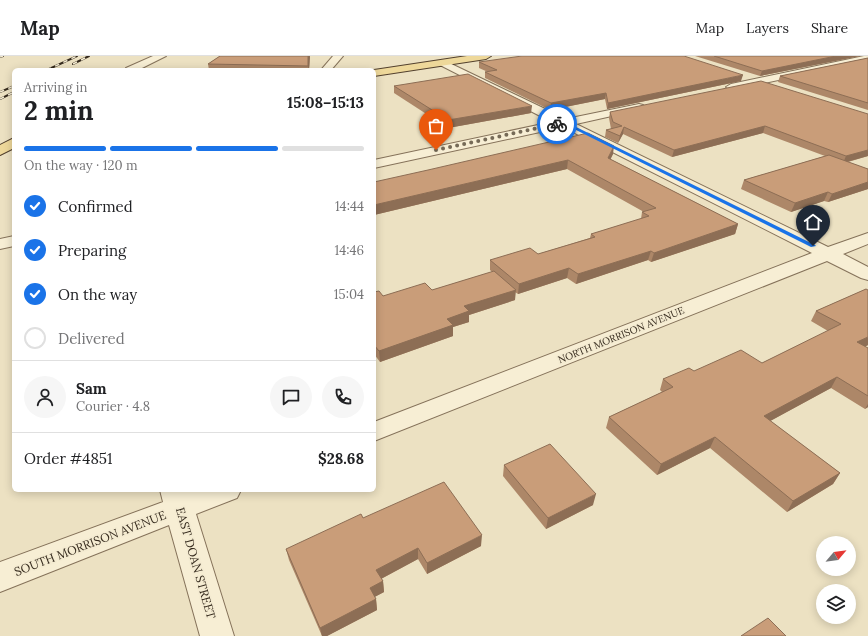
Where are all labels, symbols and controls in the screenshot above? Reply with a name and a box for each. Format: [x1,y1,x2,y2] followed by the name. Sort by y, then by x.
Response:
[20,16,60,40] text: Map
[696,19,724,37] text: Map
[746,19,789,37] text: Layers
[811,19,848,37] text: Share
[24,79,87,96] text: Arriving in
[287,93,364,112] text: 15:08–15:13
[24,94,94,127] text: 2 min
[537,104,577,144] courier
[419,109,453,150] pin
[546,113,568,135] icon: bike
[425,115,447,137] icon: bag
[24,157,138,174] text: On the way · 120 m
[24,195,46,217] icon: check
[58,197,133,216] text: Confirmed
[335,198,364,215] text: 14:44
[796,205,830,246] pin
[802,211,824,233] icon: home
[24,239,46,261] icon: check
[58,241,126,260] text: Preparing
[334,242,364,259] text: 14:46
[24,283,46,305] icon: check
[58,285,137,304] text: On the way
[334,286,364,303] text: 15:04
[556,304,686,366] street label: NORTH MORRISON AVENUE
[58,329,125,348] text: Delivered
[24,376,66,418] button: person
[270,376,312,418] button: chat
[322,376,364,418] button: phone
[76,379,107,398] text: Sam
[76,398,150,415] text: Courier · 4.8
[24,449,113,468] text: Order #4851
[318,449,364,468] text: $28.68
[173,505,219,621] street label: EAST DOAN STREET
[12,507,168,579] street label: SOUTH MORRISON AVENUE
[816,536,856,576] north arrow
[816,536,856,624] map controls
[816,584,856,624] button: layers

